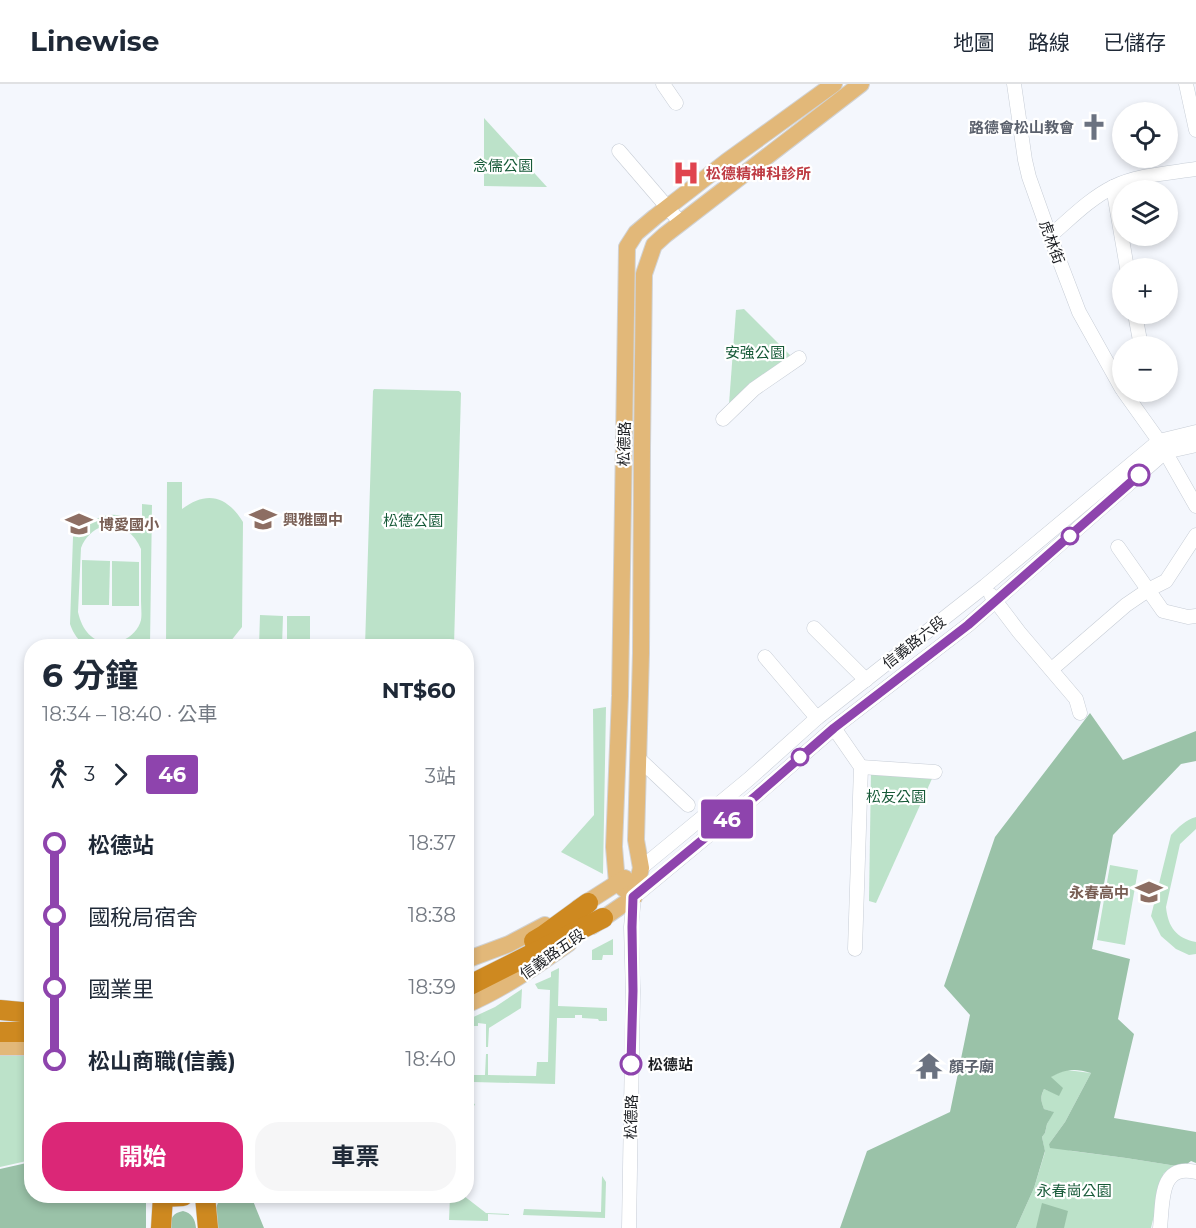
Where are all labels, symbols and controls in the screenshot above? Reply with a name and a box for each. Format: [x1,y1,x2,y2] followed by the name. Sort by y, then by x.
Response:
[30,24,159,58] text: Linewise
[953,30,995,55] text: 地圖
[1028,30,1070,55] text: 路線
[1103,30,1166,55] text: 已儲存
[1112,102,1178,402] map controls
[1112,102,1178,168] button: locate
[1079,112,1109,142] church icon: 路德會松山教會
[969,118,1074,137] place label: 路德會松山教會
[473,156,533,175] park label: 念儒公園
[671,158,701,188] hospital icon: 松德精神科診所
[706,164,811,183] place label: 松德精神科診所
[1112,180,1178,246] button: layers
[1035,218,1069,266] street label: 虎林街
[1112,258,1178,324] button: +
[1112,336,1178,402] button: −
[725,343,785,362] park label: 安強公園
[614,421,634,467] street label: 松德路
[1128,464,1150,486] unlabelled marker
[248,504,278,534] school or university icon: 興雅國中
[64,509,94,539] school or university icon: 博愛國小
[283,510,343,529] place label: 興雅國中
[383,511,443,530] park label: 松德公園
[99,515,160,534] place label: 博愛國小
[1061,527,1079,545] unlabelled marker
[879,611,949,673] street label: 信義路六段
[42,655,138,695] text: 6 分鐘
[382,677,456,704] text: NT$60
[42,702,217,726] text: 18:34 – 18:40 · 公車
[791,748,809,766] unlabelled marker
[42,758,75,791] icon: walk
[104,758,137,791] icon: forward
[84,762,95,786] text: 3
[158,762,186,787] text: 46
[425,764,456,788] text: 3站
[866,787,926,806] park label: 松友公園
[700,800,754,838] line badge: 46
[713,807,741,832] text: 46
[409,831,456,855] text: 18:37
[88,832,154,859] text: 松德站
[1134,877,1164,907] school or university icon: 永春高中
[1069,883,1129,902] place label: 永春高中
[408,903,456,927] text: 18:38
[88,904,198,931] text: 國稅局宿舍
[516,925,588,983] street label: 信義路五段
[408,975,456,999] text: 18:39
[88,976,154,1003] text: 國業里
[405,1047,456,1071] text: 18:40
[88,1048,236,1075] text: 松山商職(信義)
[914,1051,944,1081] temple icon: 顏子廟
[620,1053,642,1075] marker: 松德站
[648,1055,693,1074] place label: 松德站
[949,1057,994,1076] place label: 顏子廟
[621,1094,641,1140] street label: 松德路
[42,1122,243,1191] button: 開始
[255,1122,456,1191] button: 車票
[1036,1181,1112,1200] park label: 永春崗公園

